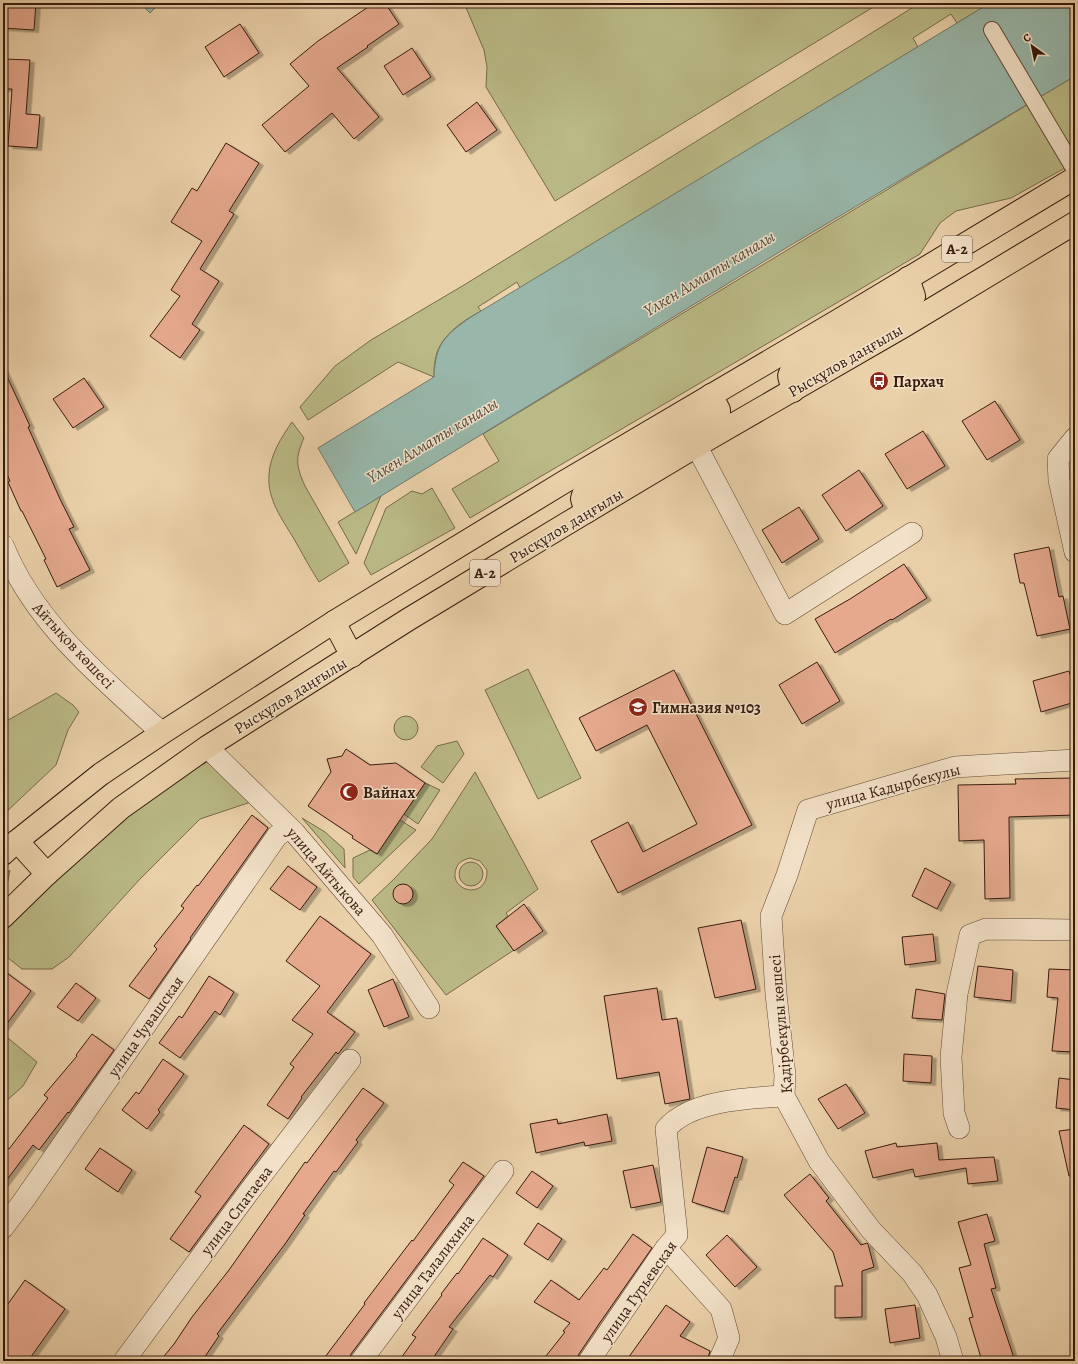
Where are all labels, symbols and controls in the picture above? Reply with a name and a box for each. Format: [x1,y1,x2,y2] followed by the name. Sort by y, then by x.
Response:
[1012,26,1052,66] north arrow
[1020,30,1034,46] text: С
[639,225,779,322] water label: Үлкен Алматы каналы
[942,236,972,262] road number: A-2
[784,319,907,403] street label: Рысқұлов даңғылы
[868,370,890,392] bus stop icon: Пархач
[893,371,944,393] place label: Пархач
[362,392,502,489] water label: Үлкен Алматы каналы
[505,483,628,569] street label: Рысқұлов даңғылы
[470,560,500,586] road number: A-2
[27,597,119,694] street label: Айтықов көшесі
[230,652,351,739] street label: Рысқұлов даңғылы
[627,696,649,718] school or university icon: Гимназия №103
[652,697,761,719] place label: Гимназия №103
[823,758,963,816] street label: улица Кадырбекулы
[338,781,360,803] mosque icon: Вайнах
[363,782,416,804] place label: Вайнах
[281,822,371,921] street label: улица Айтыкова
[764,953,798,1094] street label: Қадірбекұлы көшесі
[102,972,189,1082] street label: улица Чувашская
[195,1161,278,1261] street label: улица Спатаева
[386,1209,480,1324] street label: улица Талалихина
[595,1236,682,1348] street label: улица Гурьевская

